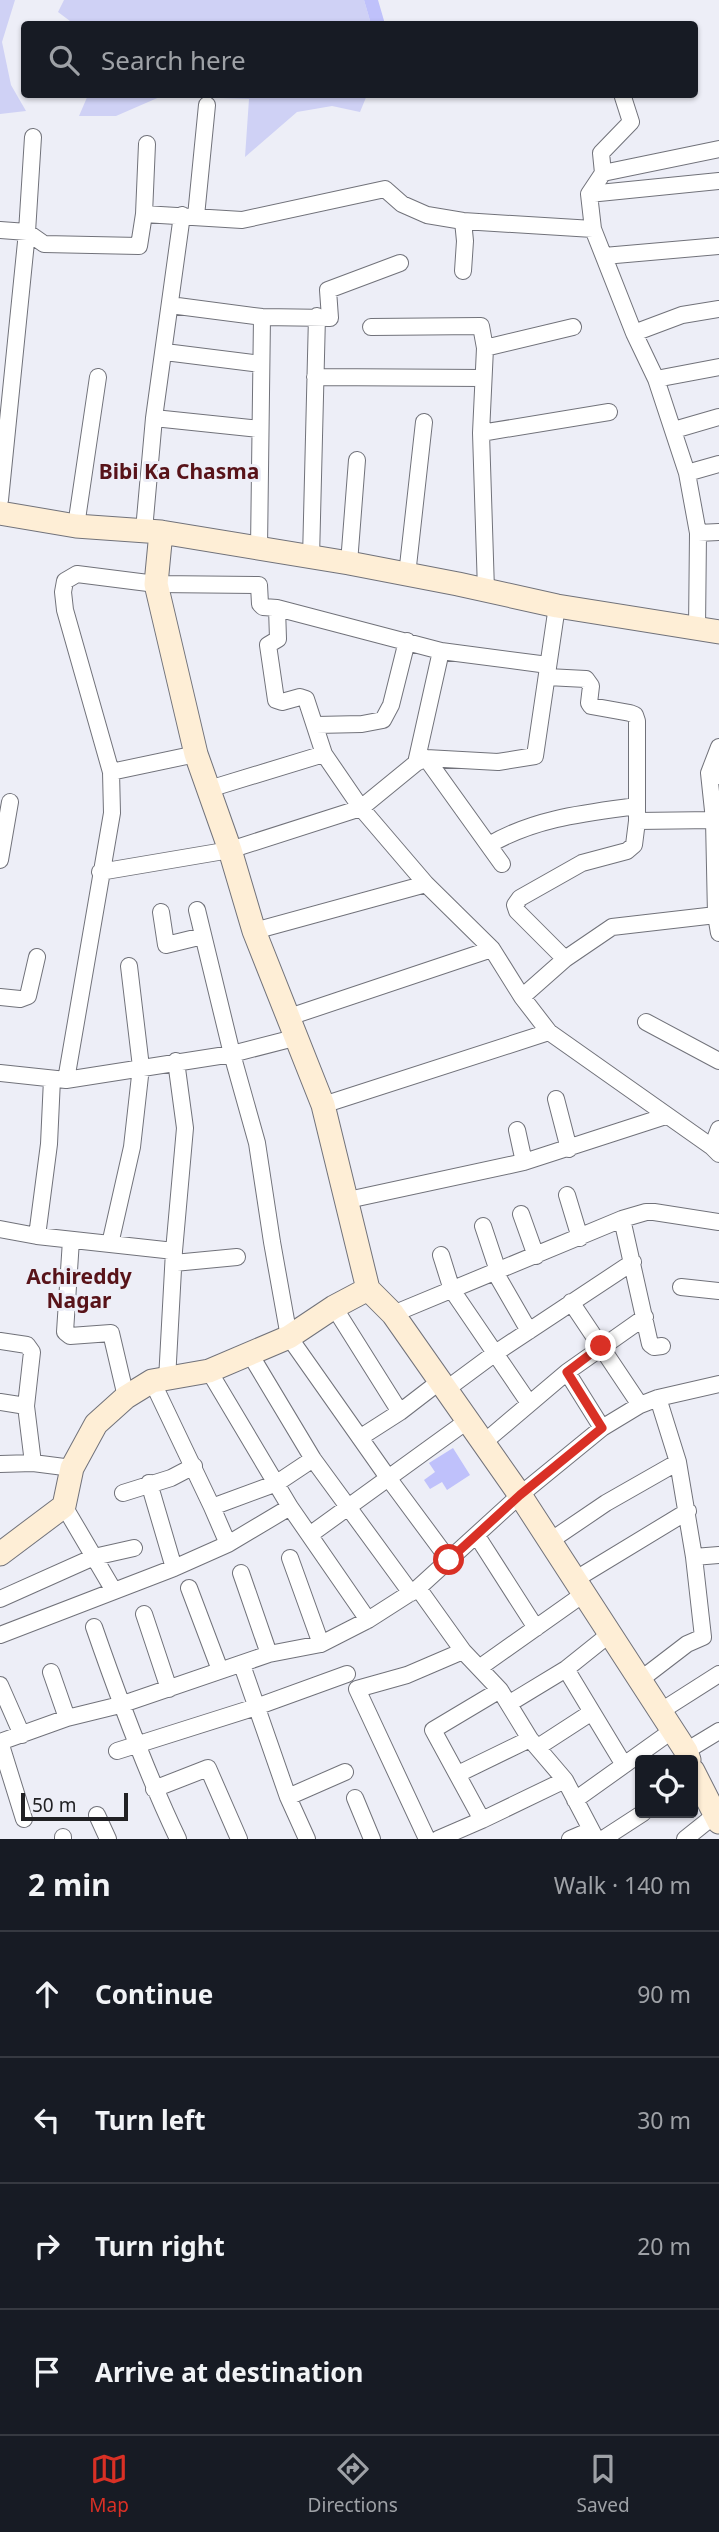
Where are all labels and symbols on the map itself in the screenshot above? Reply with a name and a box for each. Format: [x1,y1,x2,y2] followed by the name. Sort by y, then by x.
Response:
[99,457,259,485] district label: Bibi Ka Chasma
[26,1262,132,1314] district label: Achireddy Nagar
[585,1330,616,1361] route end
[433,1544,464,1575] route start
[21,1790,128,1822] scale bar

